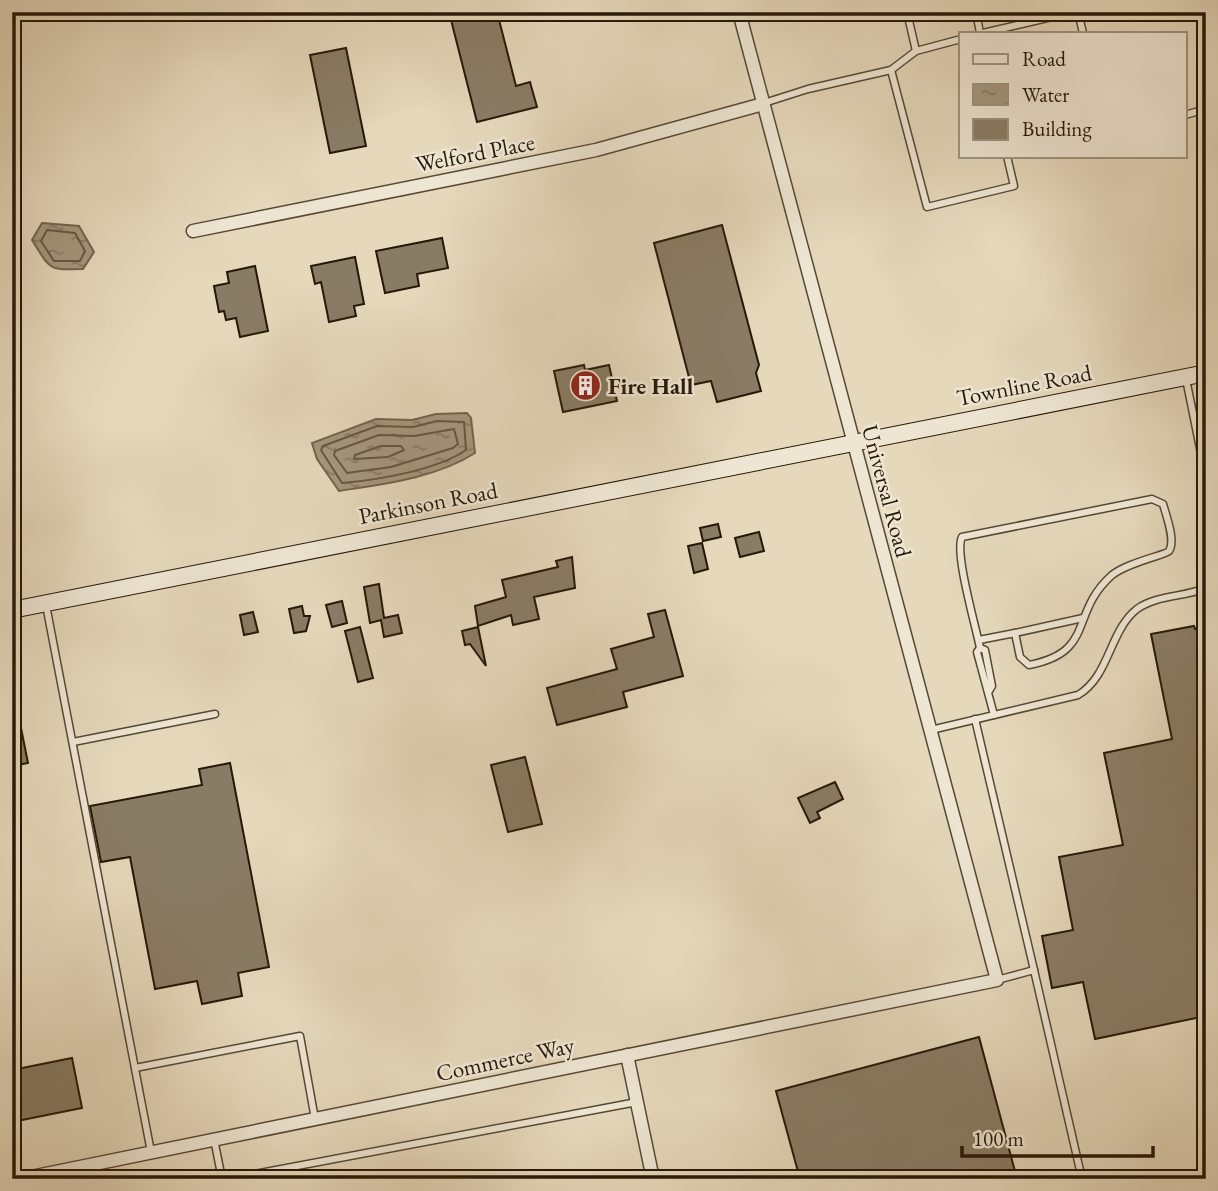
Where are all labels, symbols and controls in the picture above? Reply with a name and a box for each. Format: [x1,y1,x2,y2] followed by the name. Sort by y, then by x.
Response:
[959,32,1186,158] legend
[1022,45,1066,72] text: Road
[1022,81,1069,108] text: Water
[1022,115,1092,142] text: Building
[413,127,537,179] street label: Welford Place
[954,357,1094,413] street label: Townline Road
[568,369,602,403] building icon: Fire Hall
[608,371,694,401] place label: Fire Hall
[855,422,919,561] street label: Universal Road
[356,475,500,531] street label: Parkinson Road
[433,1030,578,1088] street label: Commerce Way
[962,1114,1153,1158] scale bar
[973,1125,1024,1152] text: 100 m

